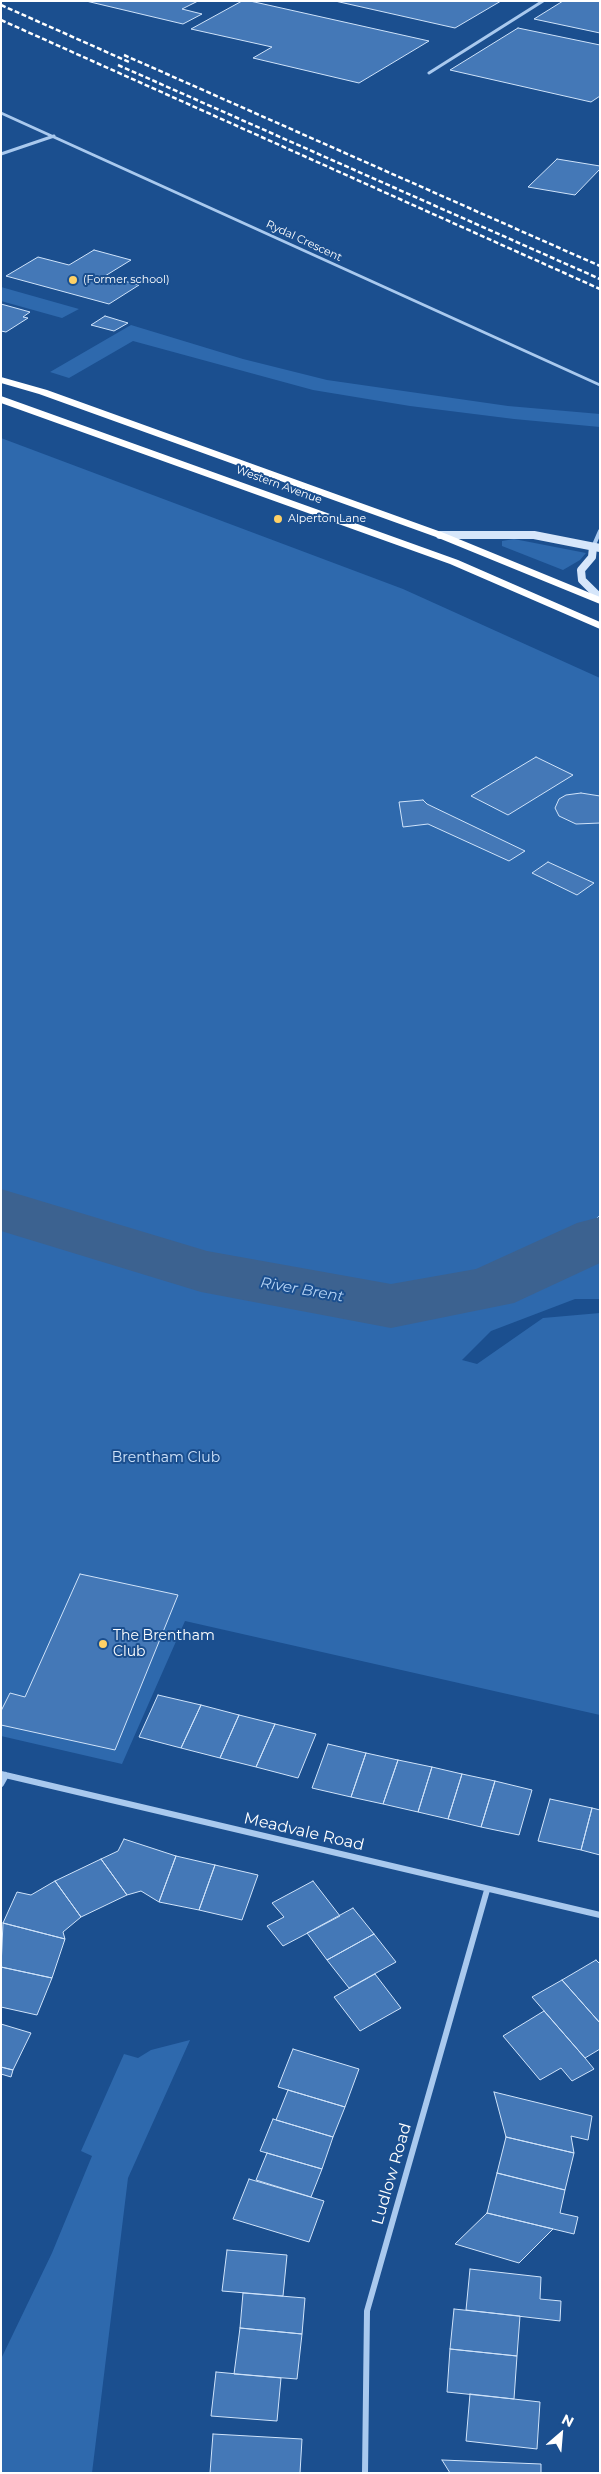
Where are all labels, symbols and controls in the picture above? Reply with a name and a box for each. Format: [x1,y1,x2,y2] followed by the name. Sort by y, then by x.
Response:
[264,218,344,264] street label: Rydal Crescent
[83,273,170,287] place label: (Former school)
[67,274,79,286] marker: (Former school)
[234,463,324,507] street label: Western Avenue
[288,512,366,526] place label: Alperton Lane
[272,513,284,525] marker: Alperton Lane
[259,1274,345,1306] water label: River Brent
[112,1450,220,1466] park label: Brentham Club
[113,1628,215,1660] place label: The Brentham Club
[97,1638,109,1650] marker: The Brentham Club
[242,1809,366,1855] street label: Meadvale Road
[368,2121,416,2227] street label: Ludlow Road
[536,2409,586,2459] north arrow
[559,2410,577,2431] text: N

